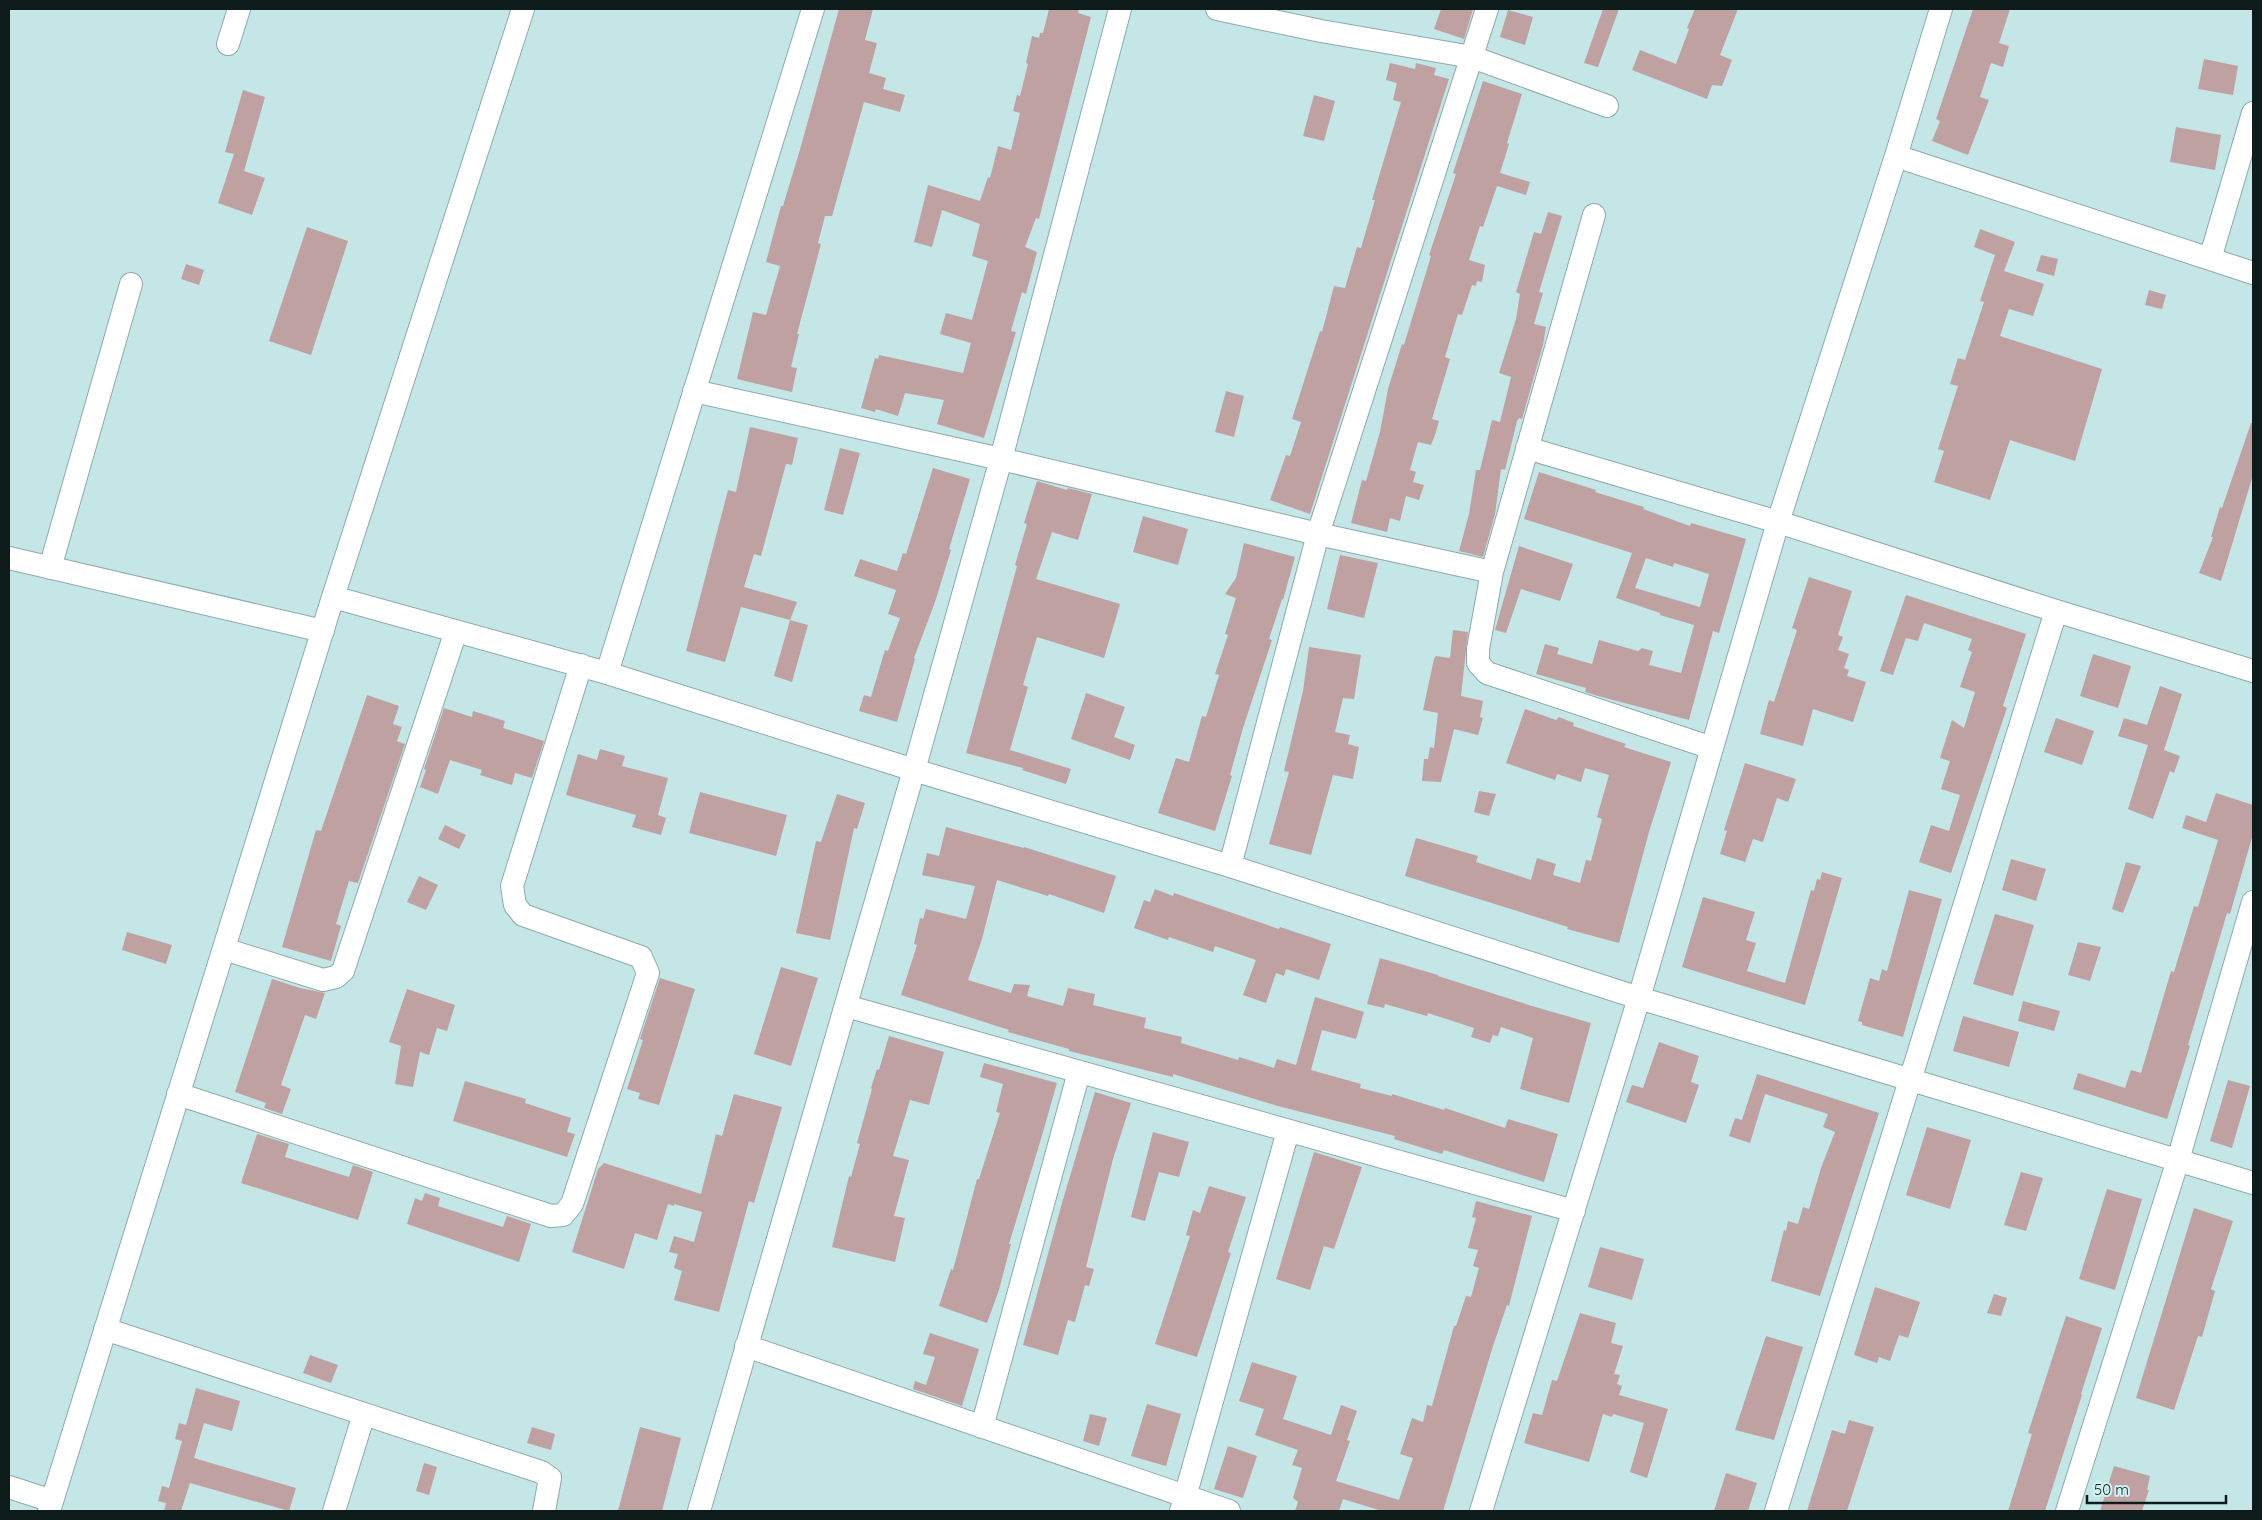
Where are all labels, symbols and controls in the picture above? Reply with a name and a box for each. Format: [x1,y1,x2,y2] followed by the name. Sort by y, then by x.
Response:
[2087,1472,2226,1504] scale bar
[2094,1480,2129,1499] text: 50 m

